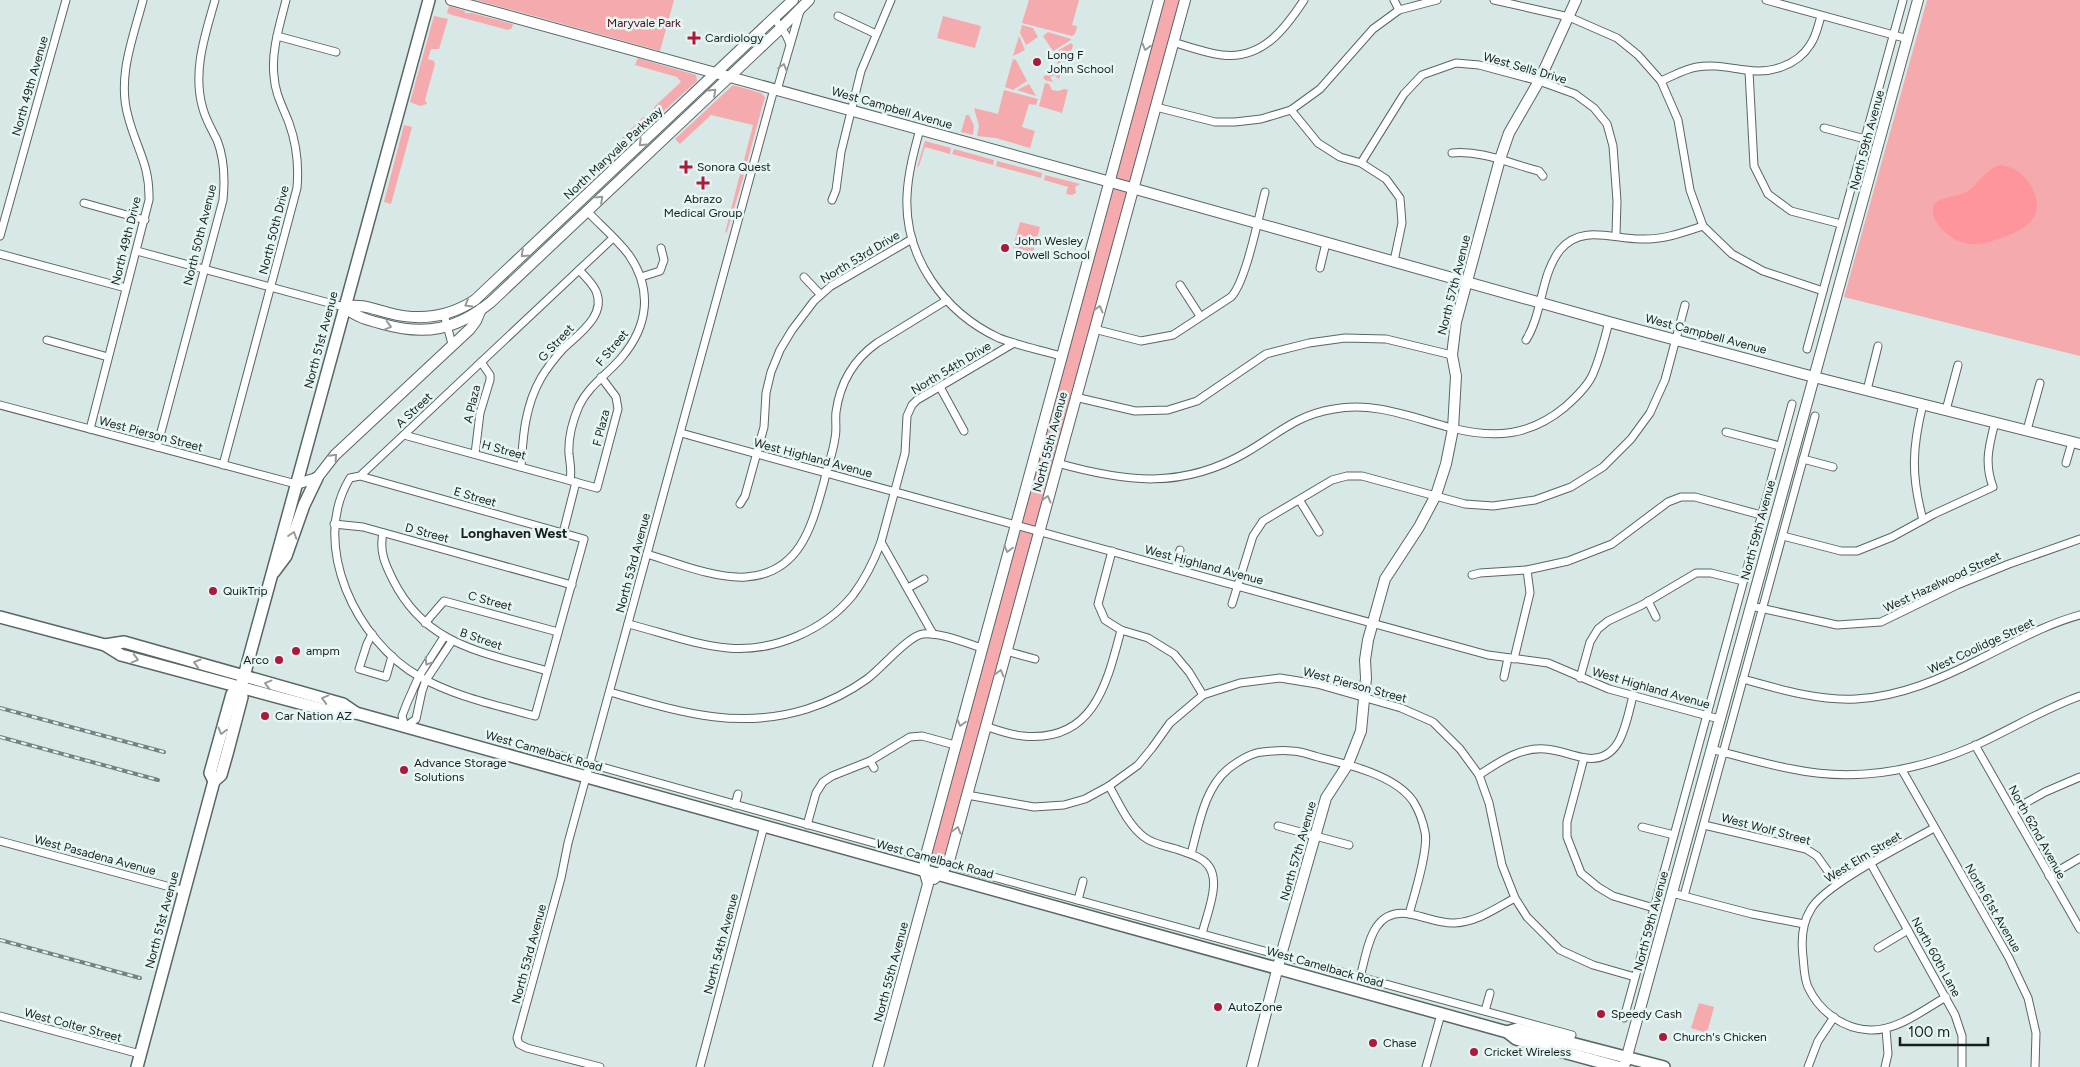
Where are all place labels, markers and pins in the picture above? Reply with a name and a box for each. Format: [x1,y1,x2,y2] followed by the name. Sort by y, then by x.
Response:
[687,31,701,45] marker: Cardiology
[705,31,764,45] place label: Cardiology
[1047,48,1114,76] place label: Long F John School
[1031,56,1043,68] marker: Long F John School
[679,160,693,174] marker: Sonora Quest
[697,160,771,174] place label: Sonora Quest
[696,176,710,190] marker: Abrazo Medical Group
[664,192,742,220] place label: Abrazo Medical Group
[1015,234,1090,262] place label: John Wesley Powell School
[999,242,1011,254] marker: John Wesley Powell School
[223,584,268,598] place label: QuikTrip
[207,585,219,597] marker: QuikTrip
[306,644,340,658] place label: ampm
[290,645,302,657] marker: ampm
[243,653,269,667] place label: Arco
[273,654,285,666] marker: Arco
[275,709,352,723] place label: Car Nation AZ
[259,710,271,722] marker: Car Nation AZ
[414,756,507,784] place label: Advance Storage Solutions
[398,764,410,776] marker: Advance Storage Solutions
[1228,1000,1283,1014] place label: AutoZone
[1212,1001,1224,1013] marker: AutoZone
[1611,1007,1682,1021] place label: Speedy Cash
[1595,1008,1607,1020] marker: Speedy Cash
[1673,1030,1767,1044] place label: Church's Chicken
[1657,1031,1669,1043] marker: Church's Chicken
[1383,1036,1417,1050] place label: Chase
[1367,1037,1379,1049] marker: Chase
[1484,1045,1571,1059] place label: Cricket Wireless
[1468,1046,1480,1058] marker: Cricket Wireless

